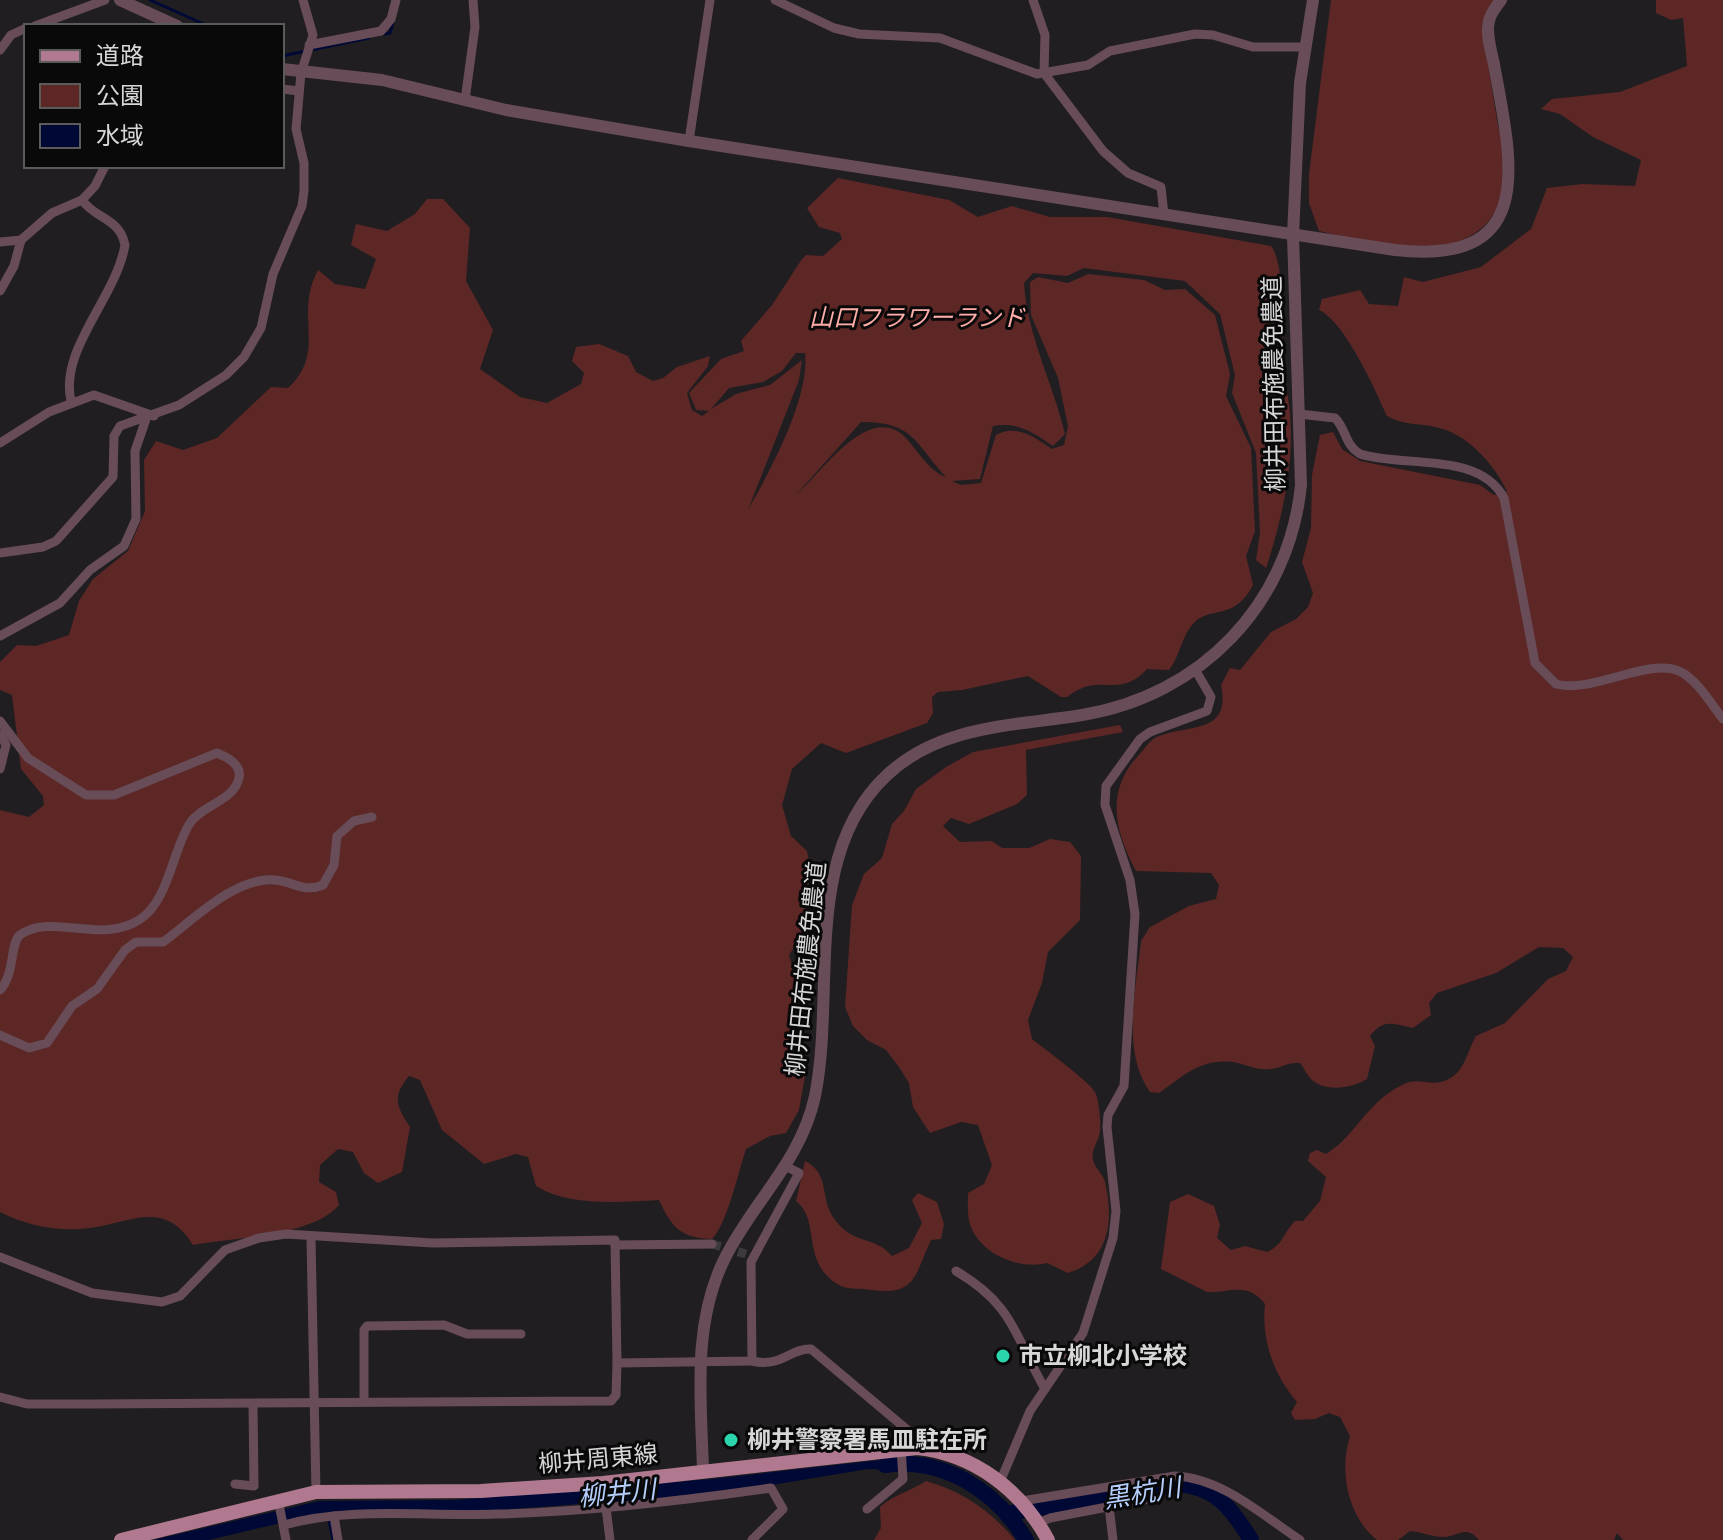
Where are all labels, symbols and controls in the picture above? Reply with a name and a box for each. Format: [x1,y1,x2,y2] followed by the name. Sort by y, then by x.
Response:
[24,24,284,168] legend
[96,40,144,71] text: 道路
[96,80,144,111] text: 公園
[96,120,144,151] text: 水域
[1256,276,1291,492] street label: 柳井田布施農免農道
[809,302,1026,333] park label: 山口フラワーランド
[779,860,832,1078] street label: 柳井田布施農免農道
[1019,1340,1187,1371] place label: 市立柳北小学校
[994,1347,1012,1365] marker: 市立柳北小学校
[747,1424,987,1455] place label: 柳井警察署馬皿駐在所
[722,1431,740,1449] marker: 柳井警察署馬皿駐在所
[537,1438,659,1479] street label: 柳井周東線
[1101,1470,1186,1515] water label: 黒杭川
[576,1472,660,1513] water label: 柳井川

